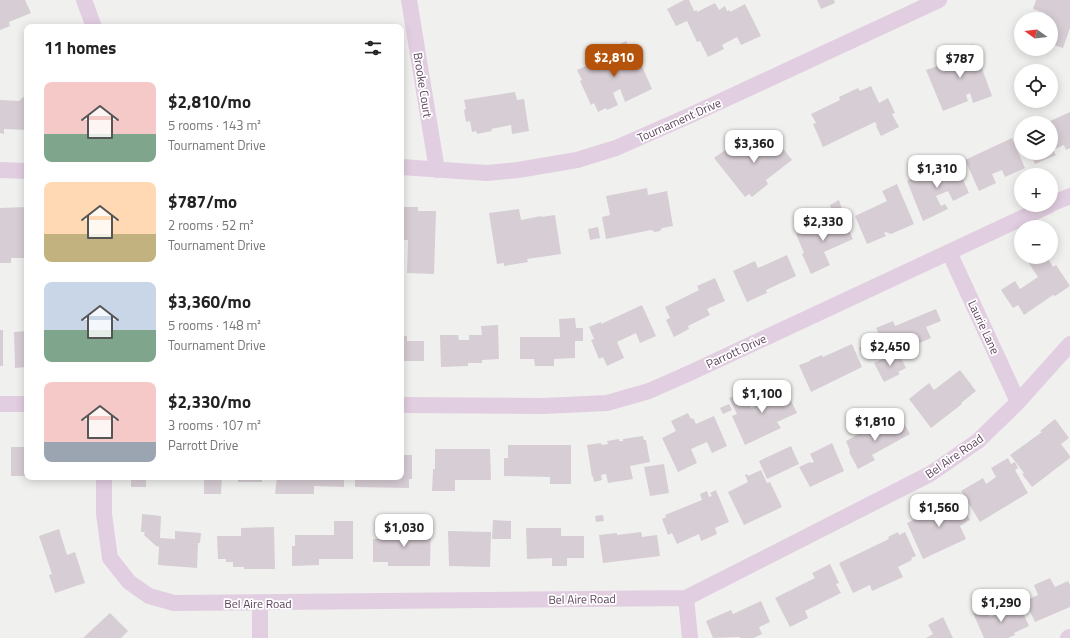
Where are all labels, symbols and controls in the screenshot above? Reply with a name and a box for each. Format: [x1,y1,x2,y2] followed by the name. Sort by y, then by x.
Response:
[1014,12,1058,56] north arrow
[1014,12,1058,264] map controls
[44,35,116,61] text: 11 homes
[362,37,384,59] icon: filters
[581,44,647,78] pin: $2,810
[936,45,984,79] pin: $787
[594,47,634,67] text: $2,810
[945,48,975,68] text: $787
[408,51,438,120] street label: Brooke Court
[1014,64,1058,108] button: locate
[168,89,251,115] text: $2,810/mo
[634,93,724,147] street label: Tournament Drive
[76,98,124,146] icon: home
[168,115,261,135] text: 5 rooms · 143 m²
[1014,116,1058,160] button: layers
[721,130,787,164] pin: $3,360
[734,133,774,153] text: $3,360
[168,135,266,155] text: Tournament Drive
[904,155,970,189] pin: $1,310
[917,158,957,178] text: $1,310
[1014,168,1058,212] button: +
[168,189,237,215] text: $787/mo
[76,198,124,246] icon: home
[790,208,856,242] pin: $2,330
[803,211,843,231] text: $2,330
[168,215,254,235] text: 2 rooms · 52 m²
[1014,220,1058,264] button: −
[168,235,266,255] text: Tournament Drive
[168,289,251,315] text: $3,360/mo
[963,297,1005,357] street label: Laurie Lane
[76,298,124,346] icon: home
[168,315,261,335] text: 5 rooms · 148 m²
[703,329,769,373] street label: Parrott Drive
[857,333,923,367] pin: $2,450
[168,335,266,355] text: Tournament Drive
[870,336,910,356] text: $2,450
[729,380,795,414] pin: $1,100
[742,383,782,403] text: $1,100
[168,389,251,415] text: $2,330/mo
[76,398,124,446] icon: home
[842,408,908,442] pin: $1,810
[855,411,895,431] text: $1,810
[168,415,261,435] text: 3 rooms · 107 m²
[921,429,987,483] street label: Bel Aire Road
[168,435,238,455] text: Parrott Drive
[906,494,972,528] pin: $1,560
[919,497,959,517] text: $1,560
[371,514,437,548] pin: $1,030
[384,517,424,537] text: $1,030
[548,589,616,609] street label: Bel Aire Road
[968,589,1034,623] pin: $1,290
[981,592,1021,612] text: $1,290
[224,594,292,613] street label: Bel Aire Road

